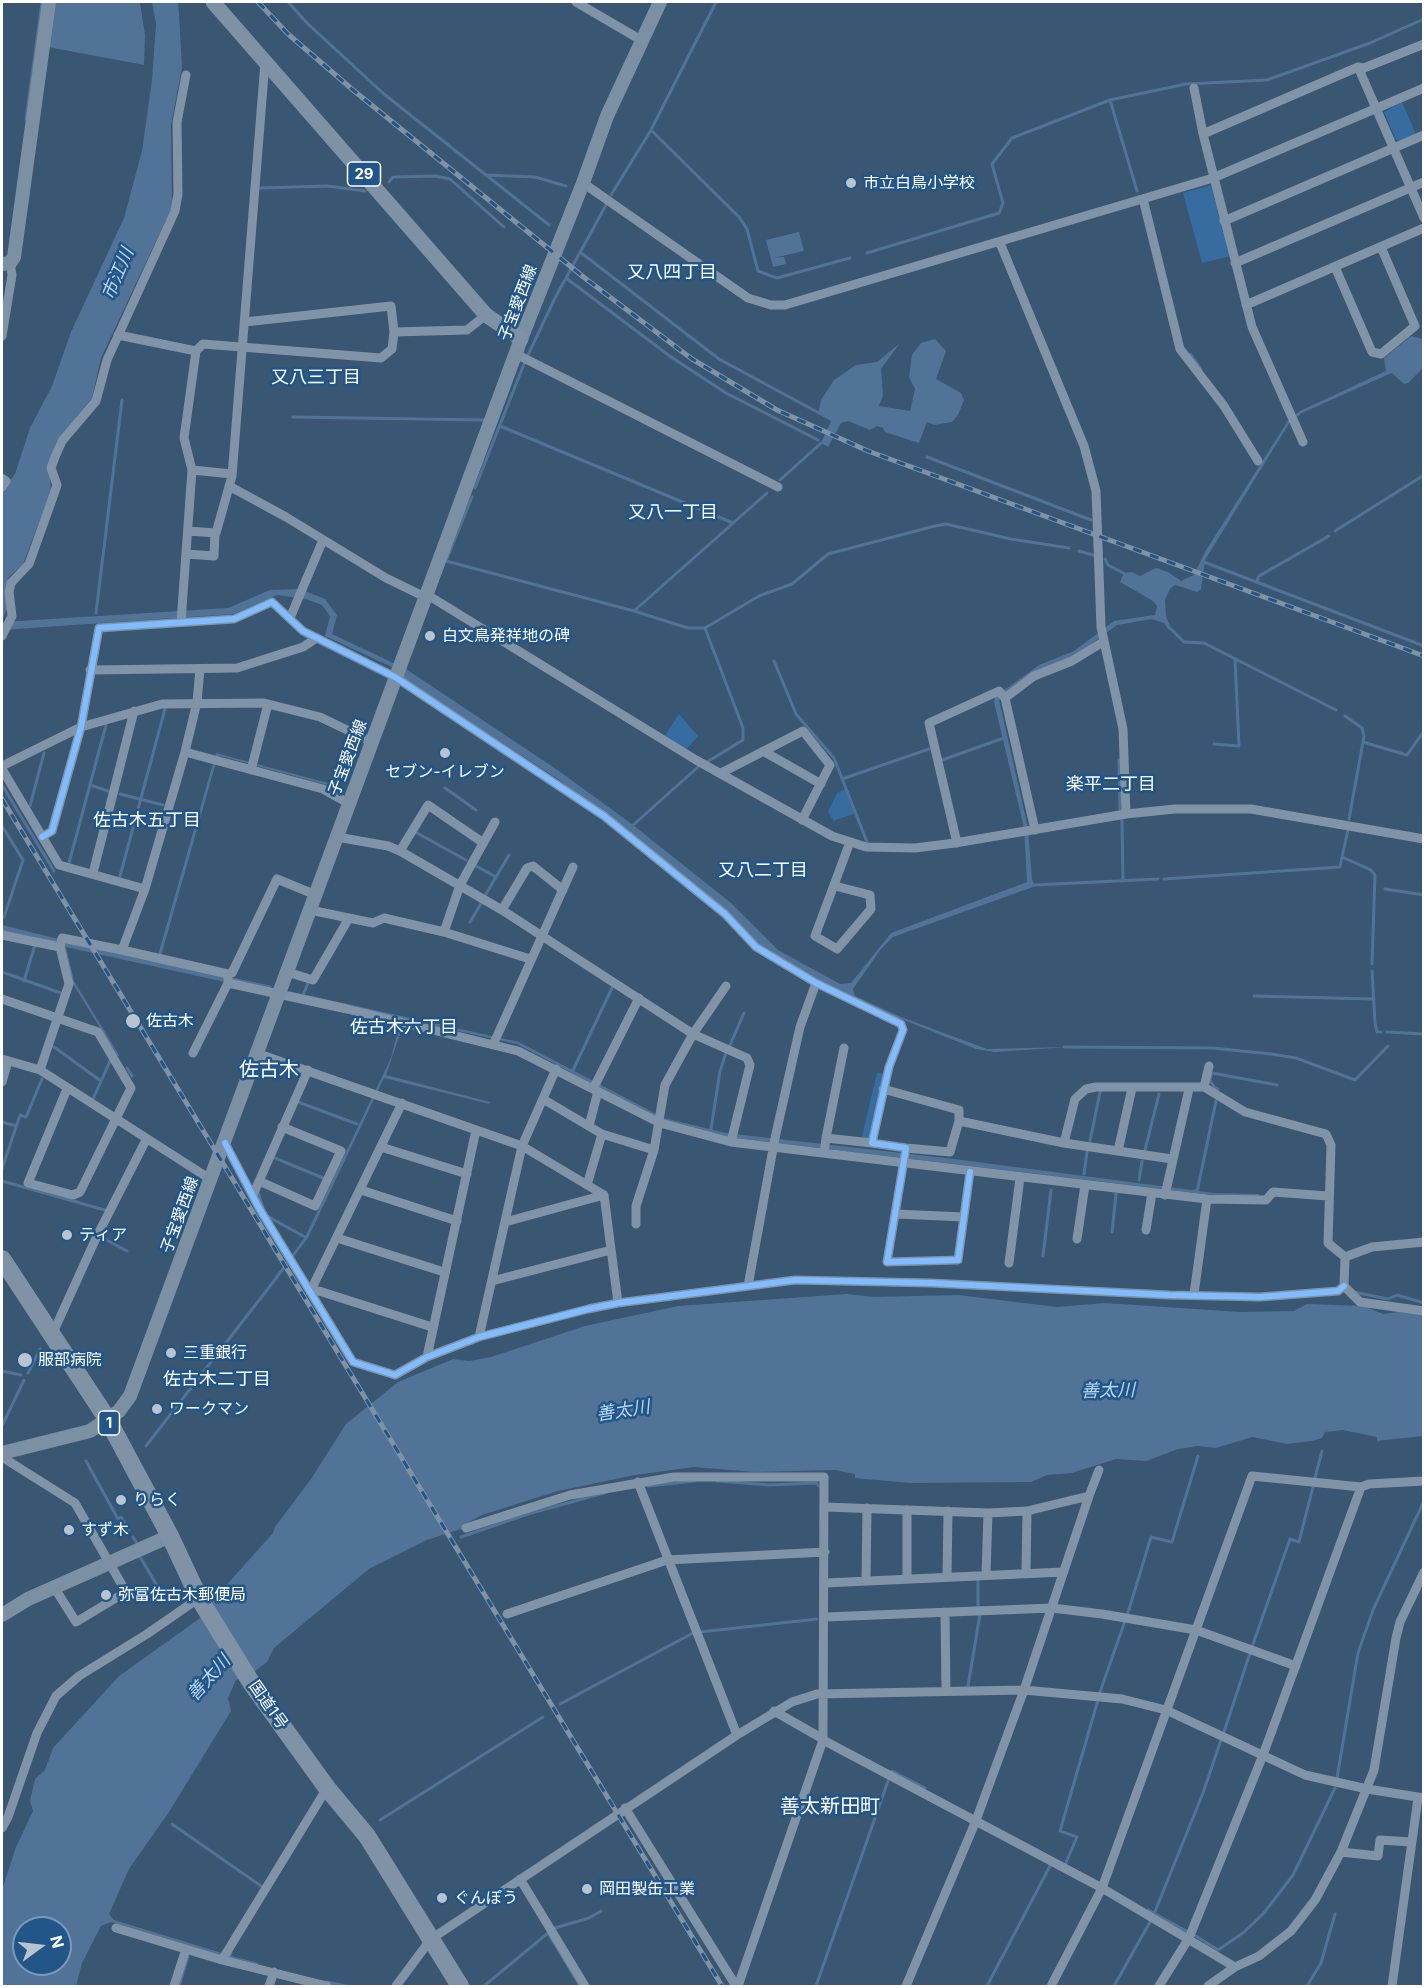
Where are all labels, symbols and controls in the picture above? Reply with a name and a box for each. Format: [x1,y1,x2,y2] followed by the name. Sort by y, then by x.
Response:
[348,162,380,186] road number: 29
[863,173,975,193] place label: 市立白鳥小学校
[844,176,858,190] marker: 市立白鳥小学校
[98,245,138,303] water label: 市江川
[495,262,541,344] street label: 子宝愛西線
[627,262,717,284] district label: 又八四丁目
[271,367,361,389] district label: 又八三丁目
[628,502,718,524] district label: 又八一丁目
[442,626,570,646] place label: 白文鳥発祥地の碑
[423,629,437,643] marker: 白文鳥発祥地の碑
[325,717,371,799] street label: 子宝愛西線
[438,746,452,760] marker: セブン-イレブン
[385,762,505,782] place label: セブン-イレブン
[1066,774,1156,796] district label: 楽平二丁目
[93,810,201,832] district label: 佐古木五丁目
[718,860,808,882] district label: 又八二丁目
[146,1011,194,1031] place label: 佐古木
[124,1012,142,1030] marker: 佐古木
[350,1017,458,1039] district label: 佐古木六丁目
[239,1058,299,1082] district label: 佐古木
[157,1174,203,1256] street label: 子宝愛西線
[79,1225,127,1245] place label: ティア
[60,1228,74,1242] marker: ティア
[183,1343,247,1363] place label: 三重銀行
[164,1346,178,1360] marker: 三重銀行
[38,1350,102,1370] place label: 服部病院
[16,1351,34,1369] marker: 服部病院
[163,1369,271,1391] district label: 佐古木二丁目
[1081,1380,1135,1402] water label: 善太川
[595,1396,651,1426] water label: 善太川
[169,1399,249,1419] place label: ワークマン
[150,1402,164,1416] marker: ワークマン
[98,1411,120,1435] road number: 1
[133,1490,181,1510] place label: りらく
[114,1493,128,1507] marker: りらく
[81,1520,129,1540] place label: すず木
[62,1523,76,1537] marker: すず木
[118,1585,246,1605] place label: 弥富佐古木郵便局
[99,1588,113,1602] marker: 弥富佐古木郵便局
[183,1651,235,1705] water label: 善太川
[245,1677,291,1733] street label: 国道1号
[780,1795,880,1819] district label: 善太新田町
[599,1879,695,1899] place label: 岡田製缶工業
[580,1882,594,1896] marker: 岡田製缶工業
[454,1888,518,1908] place label: ぐんぽう
[435,1891,449,1905] marker: ぐんぽう
[12,1916,72,1976] north arrow
[46,1933,69,1950] text: N

